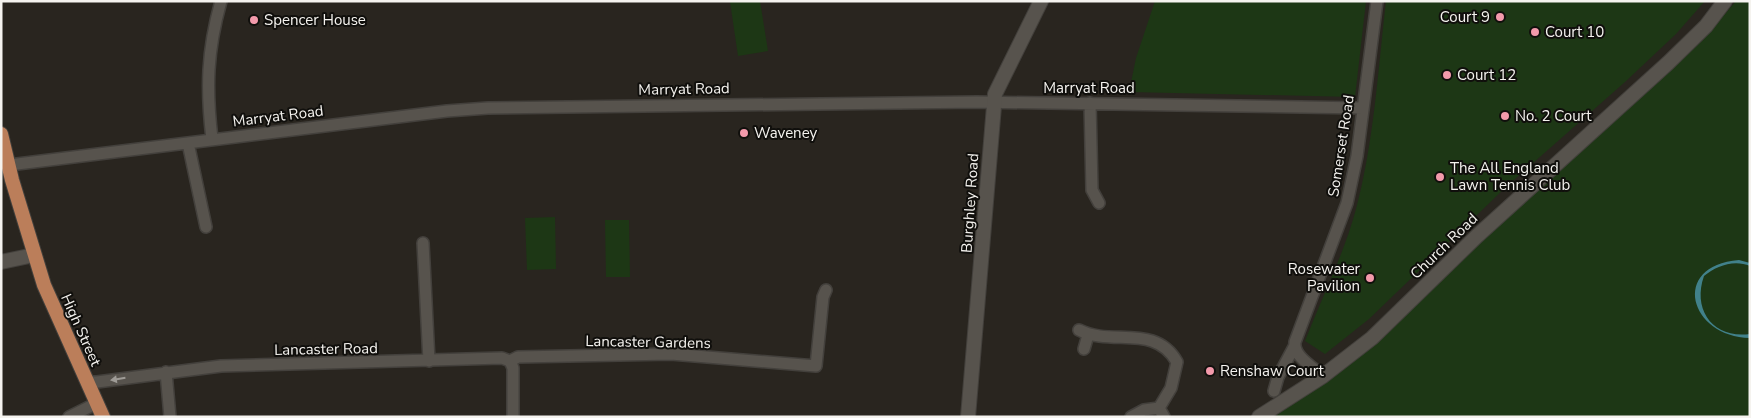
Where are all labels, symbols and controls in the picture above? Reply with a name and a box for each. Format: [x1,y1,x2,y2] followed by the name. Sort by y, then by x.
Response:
[1440,7,1490,27] place label: Court 9
[264,10,366,30] place label: Spencer House
[1494,11,1506,23] marker: Court 9
[248,14,260,26] marker: Spencer House
[1545,22,1604,42] place label: Court 10
[1529,26,1541,38] marker: Court 10
[1457,65,1516,85] place label: Court 12
[1441,69,1453,81] marker: Court 12
[638,78,730,100] street label: Marryat Road
[1043,78,1135,98] street label: Marryat Road
[1323,94,1359,198] street label: Somerset Road
[231,100,325,132] street label: Marryat Road
[1515,106,1592,126] place label: No. 2 Court
[1499,110,1511,122] marker: No. 2 Court
[754,123,818,143] place label: Waveney
[738,127,750,139] marker: Waveney
[957,152,983,254] street label: Burghley Road
[1450,158,1570,195] place label: The All England Lawn Tennis Club
[1434,171,1446,183] marker: The All England Lawn Tennis Club
[1406,209,1482,283] street label: Church Road
[1288,259,1361,296] place label: Rosewater Pavilion
[1364,272,1376,284] marker: Rosewater Pavilion
[56,291,106,370] street label: High Street
[585,331,711,353] street label: Lancaster Gardens
[274,338,378,360] street label: Lancaster Road
[1220,361,1325,381] place label: Renshaw Court
[1204,365,1216,377] marker: Renshaw Court
[109,376,125,384] one-way arrow

